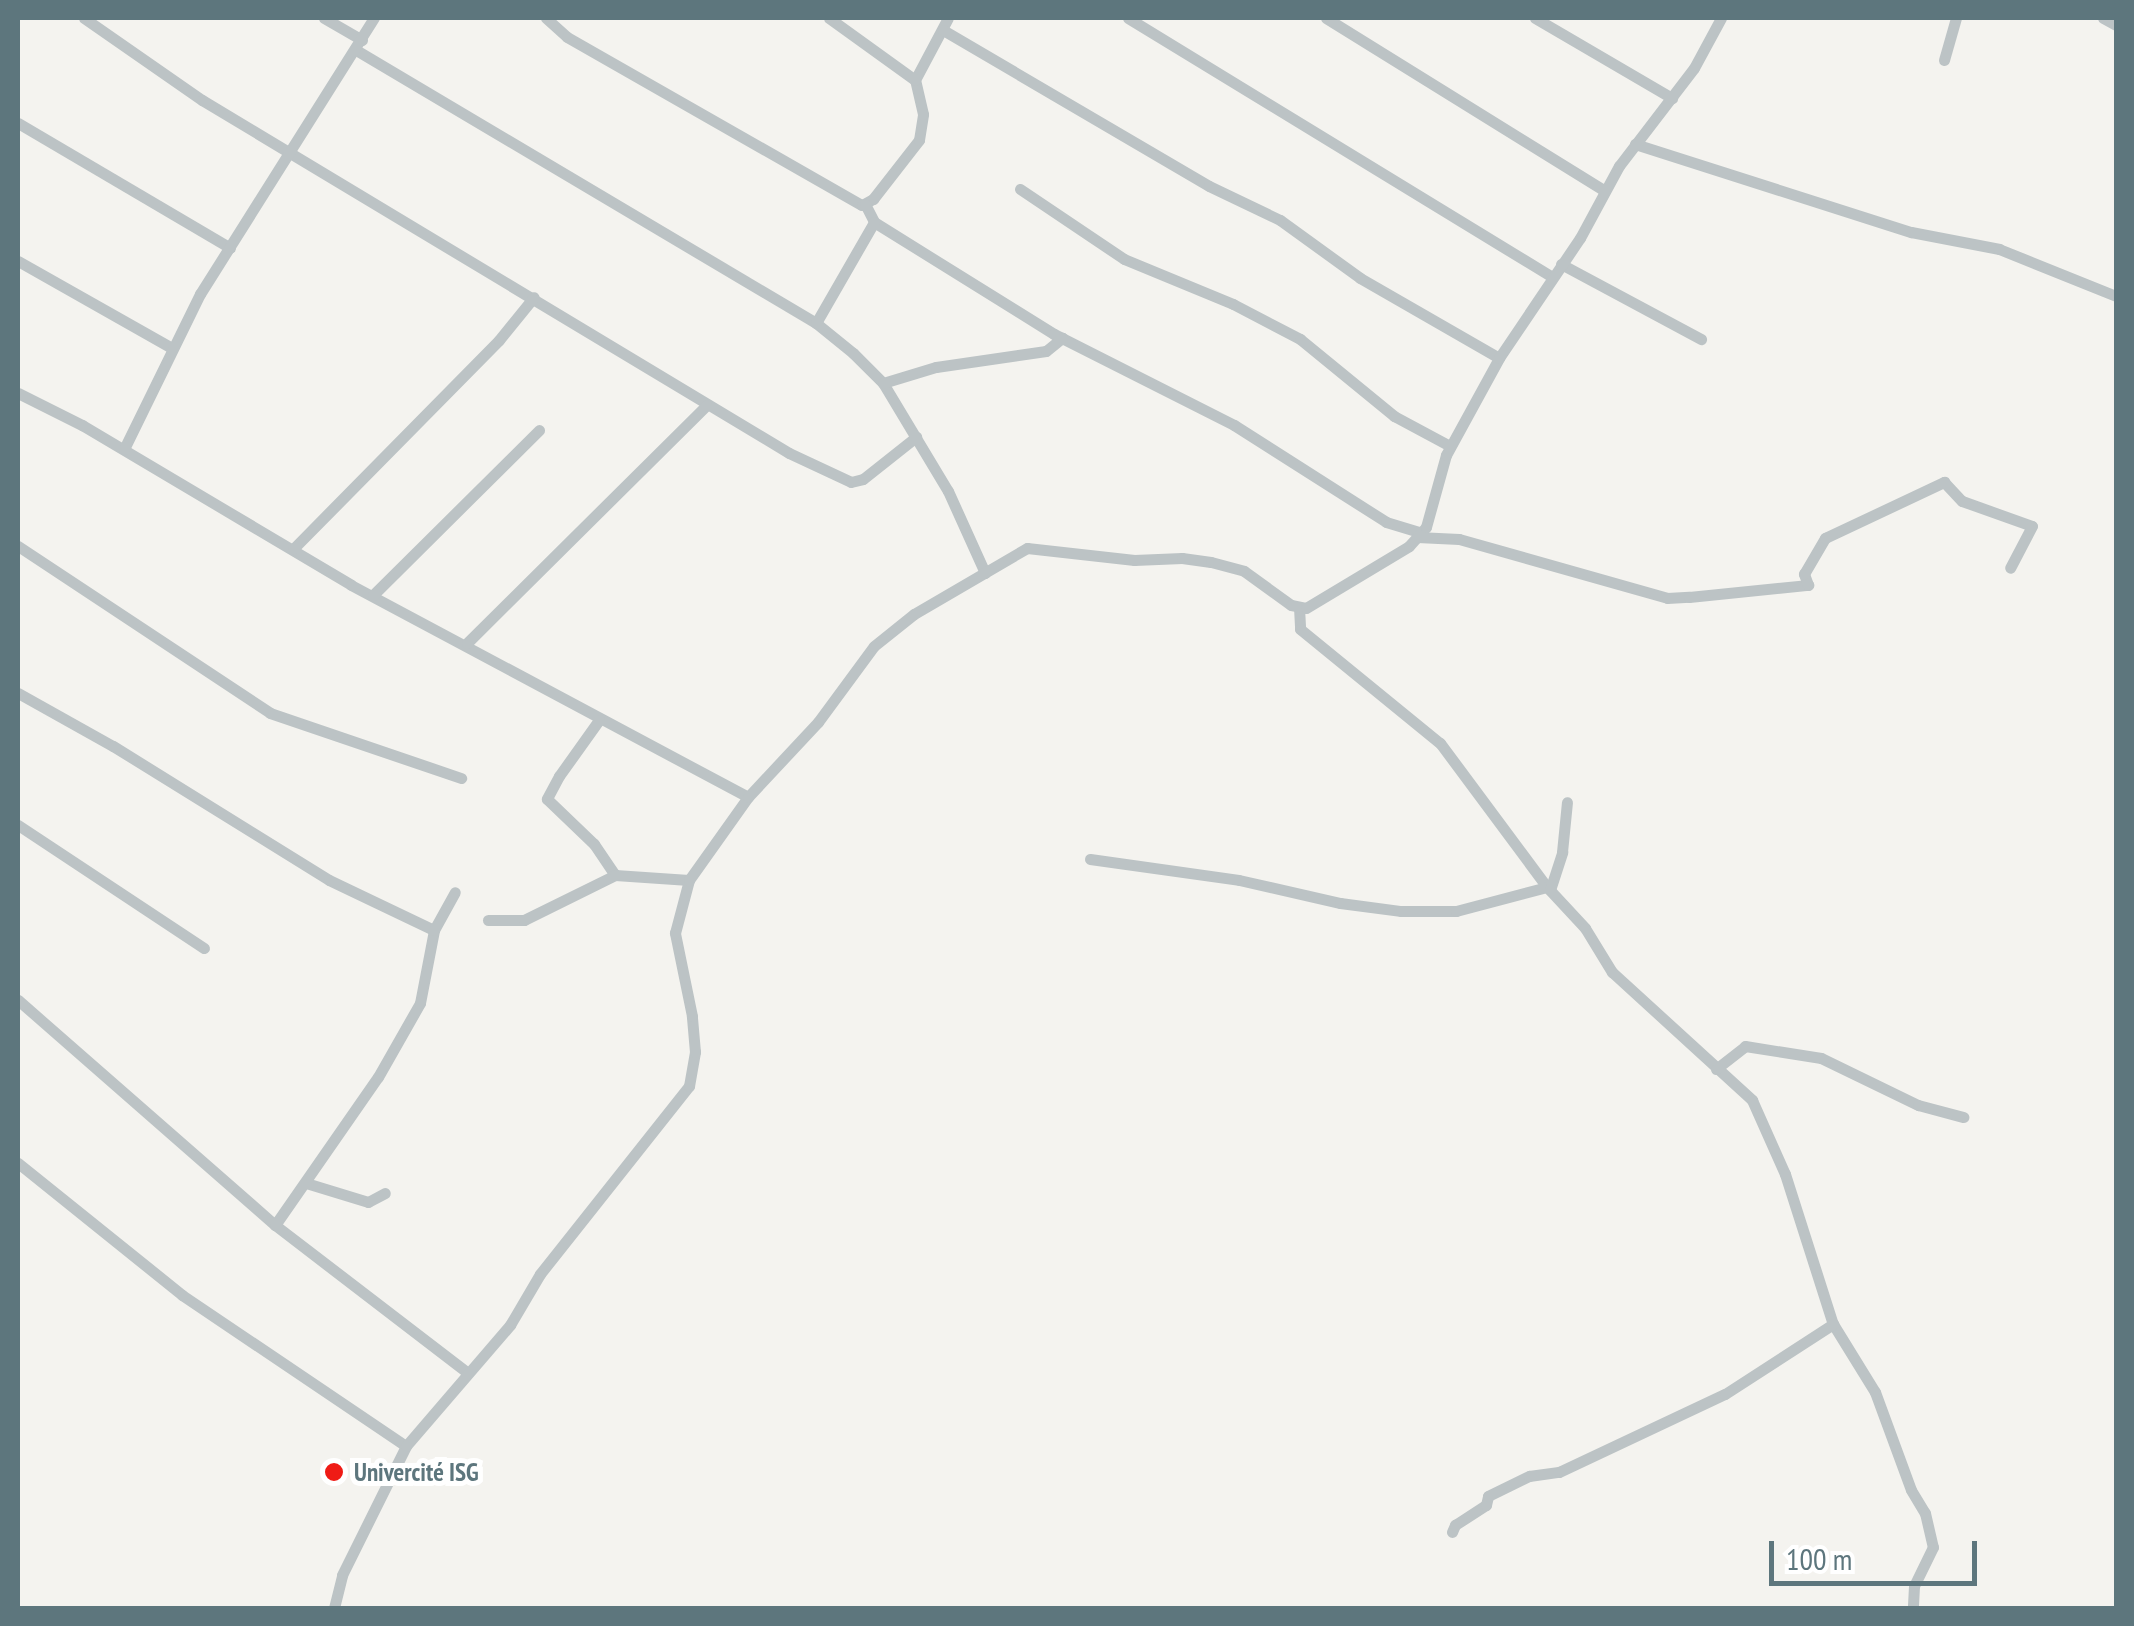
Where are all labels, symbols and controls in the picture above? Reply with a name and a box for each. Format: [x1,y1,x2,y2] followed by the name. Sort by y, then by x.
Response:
[354,1457,479,1487] place label: Univercité ISG
[323,1461,345,1483] marker: Univercité ISG
[1774,1521,1982,1583] scale bar
[1786,1539,1852,1578] text: 100 m

